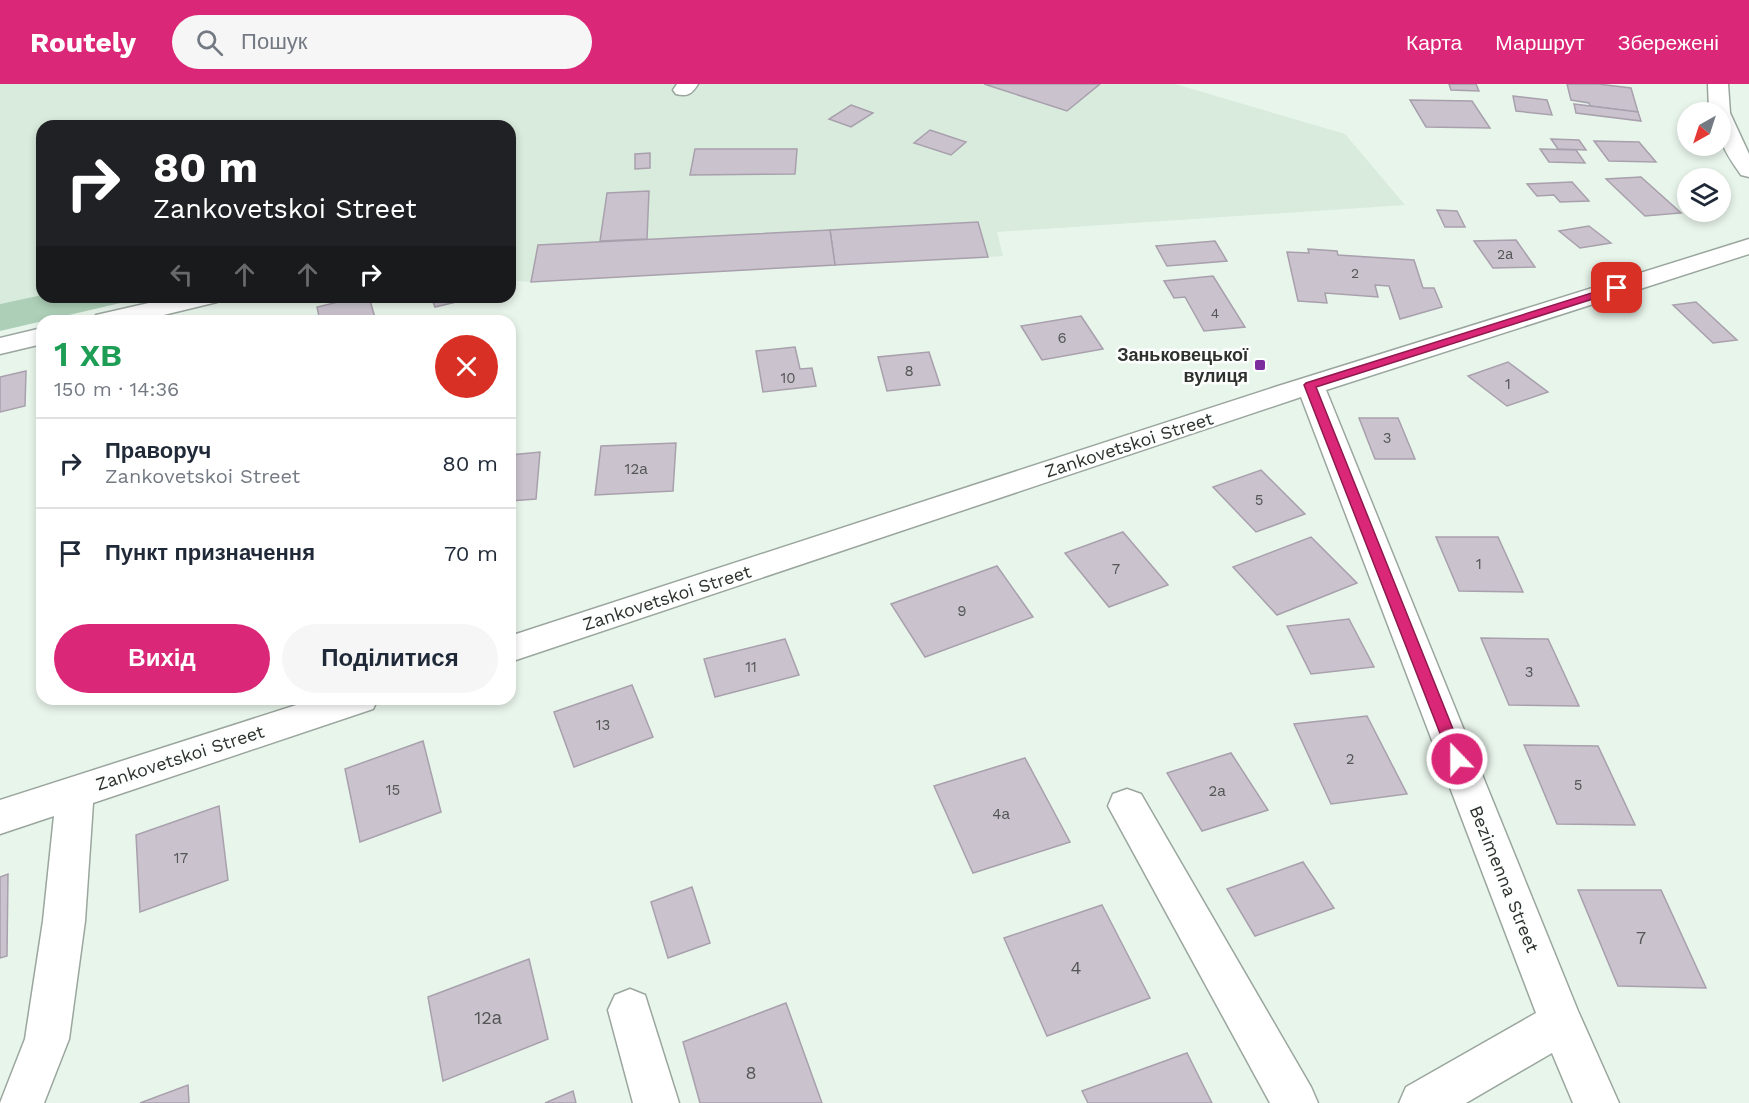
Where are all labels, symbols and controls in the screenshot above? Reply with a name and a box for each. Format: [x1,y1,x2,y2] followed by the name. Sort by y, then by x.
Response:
[172,15,592,69] search box
[30,26,136,59] text: Routely
[193,26,226,59] icon: search
[241,29,307,54] text: Пошук
[1406,30,1462,55] text: Карта
[1495,30,1585,55] text: Маршрут
[1618,30,1719,55] text: Збережені
[1677,102,1731,156] north arrow
[1677,102,1731,222] map controls
[153,143,258,192] text: 80 m
[54,144,132,222] icon: right
[1677,168,1731,222] button: layers
[153,193,416,225] text: Zankovetskoi Street
[1497,246,1513,262] house number: 2а
[165,258,198,291] icon: left
[228,258,261,291] icon: ahead
[291,258,324,291] icon: ahead
[354,258,387,291] icon: right
[1591,262,1642,313] pin
[1351,265,1359,281] house number: 2
[1600,271,1633,304] icon: arrive
[1211,305,1219,321] house number: 4
[1057,329,1067,347] house number: 6
[54,333,122,375] text: 1 хв
[435,335,498,398] button: close
[1117,344,1249,386] place label: Заньковецької вулиця
[1253,358,1267,372] marker: Заньковецької вулиця
[904,362,914,380] house number: 8
[780,369,796,387] house number: 10
[1505,375,1511,393] house number: 1
[54,377,179,401] text: 150 m · 14:36
[1042,407,1216,482] street label: Zankovetskoi Street
[1383,429,1391,447] house number: 3
[105,438,211,463] text: Праворуч
[54,447,87,480] icon: right
[442,451,498,476] text: 80 m
[625,460,648,478] house number: 12а
[105,464,300,488] text: Zankovetskoi Street
[1255,491,1263,509] house number: 5
[54,537,87,570] icon: arrive
[105,540,315,565] text: Пункт призначення
[444,541,498,566] text: 70 m
[1476,555,1482,573] house number: 1
[580,560,754,635] street label: Zankovetskoi Street
[1112,560,1120,578] house number: 7
[957,602,967,620] house number: 9
[54,624,270,693] button: Вихід
[282,624,498,693] button: Поділитися
[745,658,757,676] house number: 11
[1525,663,1533,681] house number: 3
[596,716,610,734] house number: 13
[93,720,267,795] street label: Zankovetskoi Street
[1425,727,1489,791] position arrow
[1346,750,1354,768] house number: 2
[1574,776,1582,794] house number: 5
[386,781,400,799] house number: 15
[1208,782,1226,800] house number: 2а
[1465,802,1544,956] street label: Bezimenna Street
[992,805,1010,823] house number: 4а
[174,849,188,867] house number: 17
[1636,927,1646,948] house number: 7
[1071,957,1082,978] house number: 4
[474,1007,503,1028] house number: 12а
[745,1062,757,1083] house number: 8

